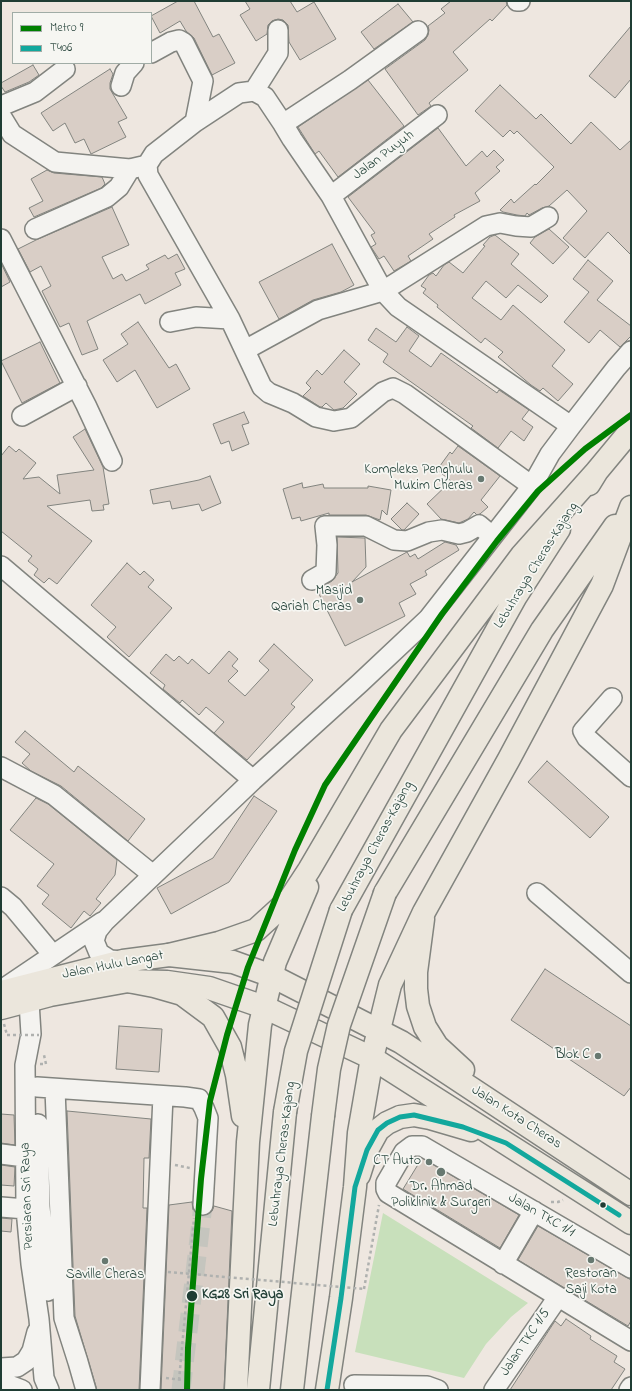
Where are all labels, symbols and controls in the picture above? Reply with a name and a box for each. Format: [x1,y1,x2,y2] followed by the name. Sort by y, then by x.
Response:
[12,12,152,64] legend
[50,19,83,37] text: Metro 9
[50,39,72,57] text: T406
[350,128,418,184] street label: Jalan Puyuh
[364,463,473,496] place label: Kompleks Penghulu Mukim Cheras
[476,474,486,484] marker: Kompleks Penghulu Mukim Cheras
[491,500,583,632] street label: Lebuhraya Cheras–Kajang
[271,584,352,616] place label: Masjid Qariah Cheras
[355,595,365,605] marker: Masjid Qariah Cheras
[334,779,418,915] street label: Lebuhraya Cheras–Kajang
[61,948,165,984] street label: Jalan Hulu Langat
[555,1048,590,1064] place label: Blok C
[593,1051,603,1061] marker: Blok C
[266,1081,300,1227] street label: Lebuhraya Cheras–Kajang
[468,1083,564,1153] street label: Jalan Kota Cheras
[18,1142,38,1250] street label: Persiaran Sri Raya
[373,1154,421,1170] place label: CT Auto
[424,1157,434,1167] marker: CT Auto
[435,1166,447,1178] marker: Dr. Ahmad Poliklinik & Surgeri
[391,1180,491,1212] place label: Dr. Ahmad Poliklinik & Surgeri
[505,1190,577,1242] street label: Jalan TKC 1/1
[598,1200,608,1210] unlabelled marker
[586,1255,596,1265] marker: Restoran Saji Kota
[100,1256,110,1266] marker: Saville Cheras
[565,1267,617,1300] place label: Restoran Saji Kota
[66,1268,144,1284] place label: Saville Cheras
[202,1288,283,1304] place label: KG28 Sri Raya
[185,1289,199,1303] marker: KG28 Sri Raya
[497,1306,555,1380] street label: Jalan TKC 1/5

